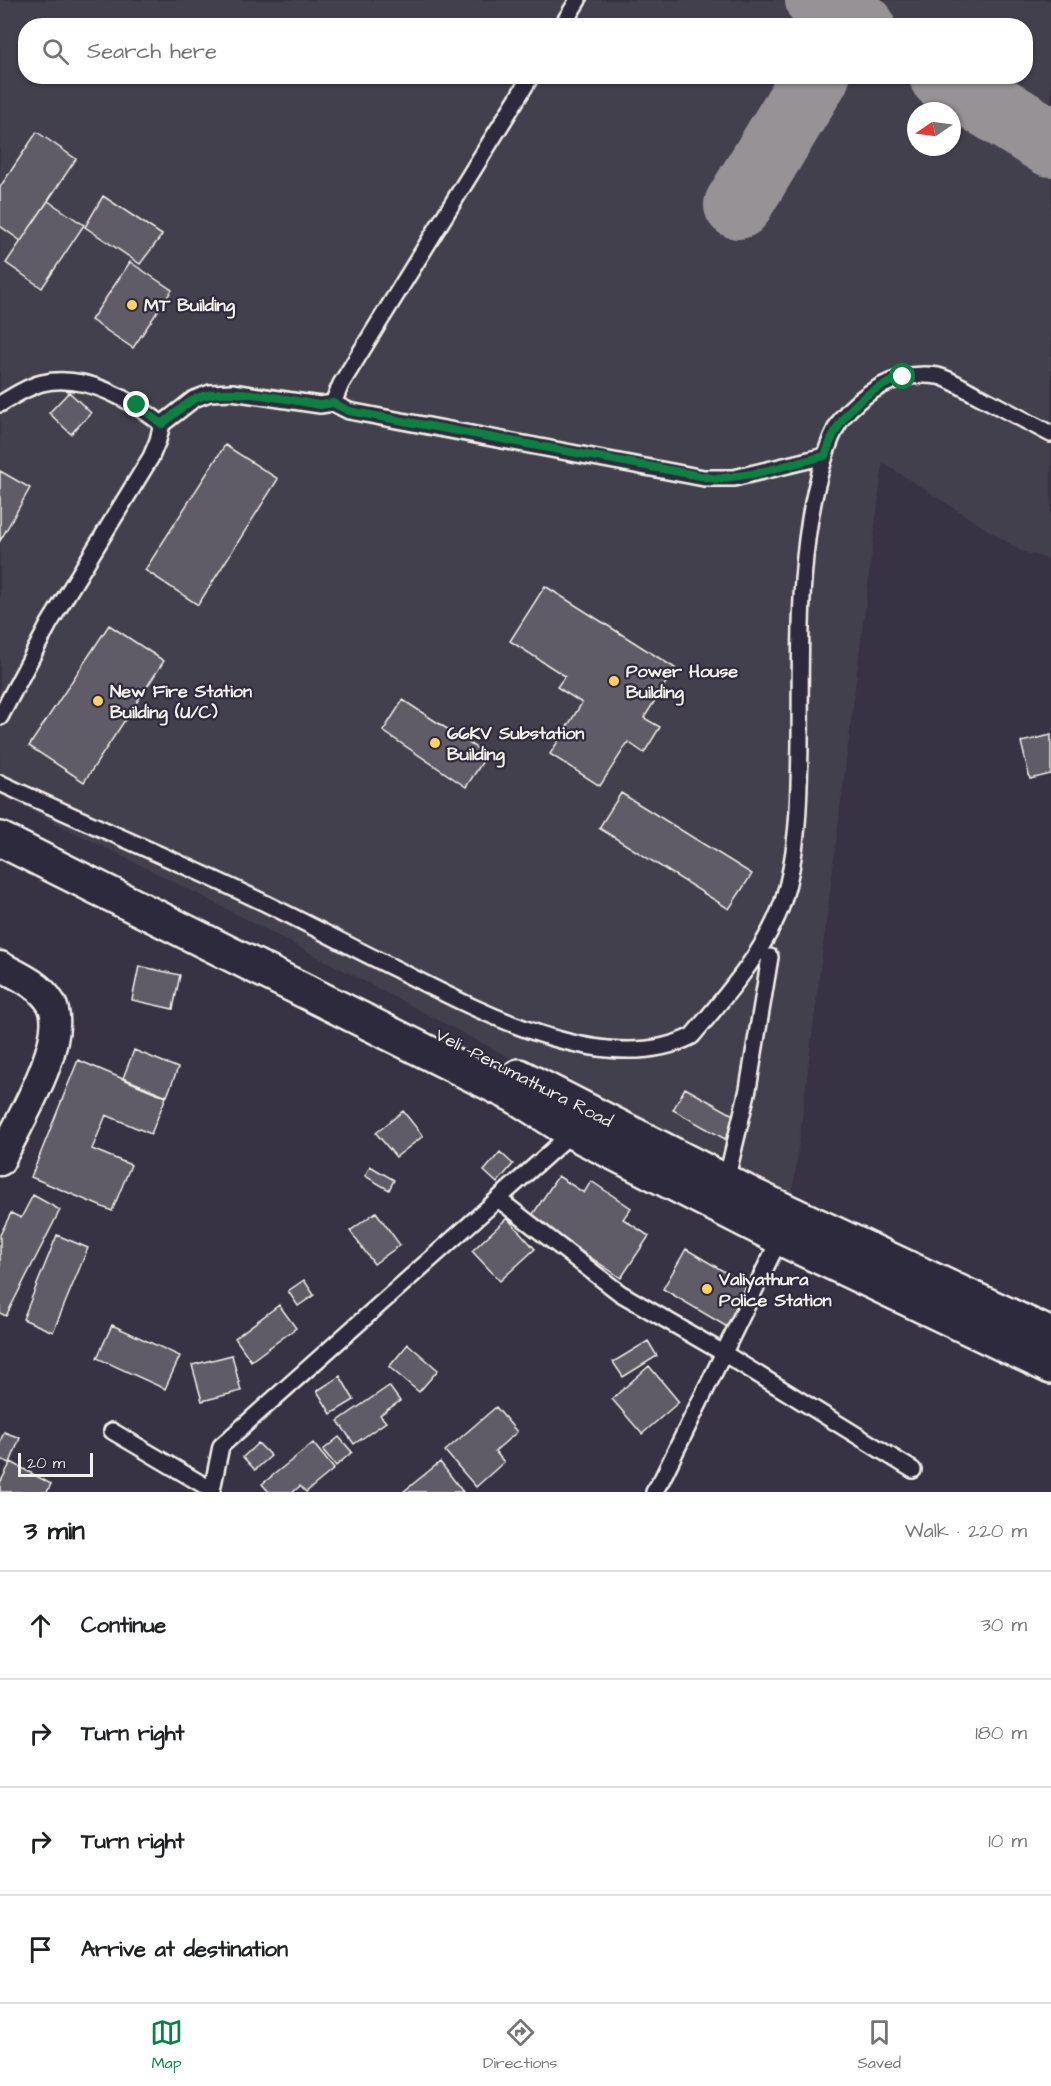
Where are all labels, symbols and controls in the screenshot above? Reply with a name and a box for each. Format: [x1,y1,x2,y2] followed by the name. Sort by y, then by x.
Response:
[18,18,1033,84] search box
[39,35,72,68] icon: search
[87,36,217,67] text: Search here
[907,102,961,156] north arrow
[144,293,236,319] place label: MT Building
[125,298,139,312] marker: MT Building
[889,363,915,389] route start
[123,391,149,417] route end
[626,659,738,706] place label: Power House Building
[607,674,621,688] marker: Power House Building
[110,679,252,726] place label: New Fire Station Building (U/C)
[91,694,105,708] marker: New Fire Station Building (U/C)
[447,721,584,768] place label: 66KV Substation Building
[428,736,442,750] marker: 66KV Substation Building
[431,1022,617,1134] street label: Veli -Perumathura Road
[718,1267,832,1313] place label: Valiyathura Police Station
[700,1282,714,1296] marker: Valiyathura Police Station
[18,1450,93,1478] scale bar
[27,1452,65,1474] text: 20 m
[24,1513,85,1549] text: 3 min
[905,1517,1027,1545] text: Walk · 220 m
[24,1609,57,1642] icon: ahead
[81,1610,166,1641] text: Continue
[981,1611,1027,1639] text: 30 m
[24,1717,57,1750] icon: right
[81,1718,184,1749] text: Turn right
[975,1719,1027,1747] text: 180 m
[24,1825,57,1858] icon: right
[81,1826,184,1857] text: Turn right
[988,1827,1027,1855] text: 10 m
[24,1933,57,1966] icon: arrive
[81,1934,288,1965] text: Arrive at destination
[150,2016,183,2074] tab: Map
[483,2016,557,2074] tab: Directions
[857,2016,901,2074] tab: Saved

